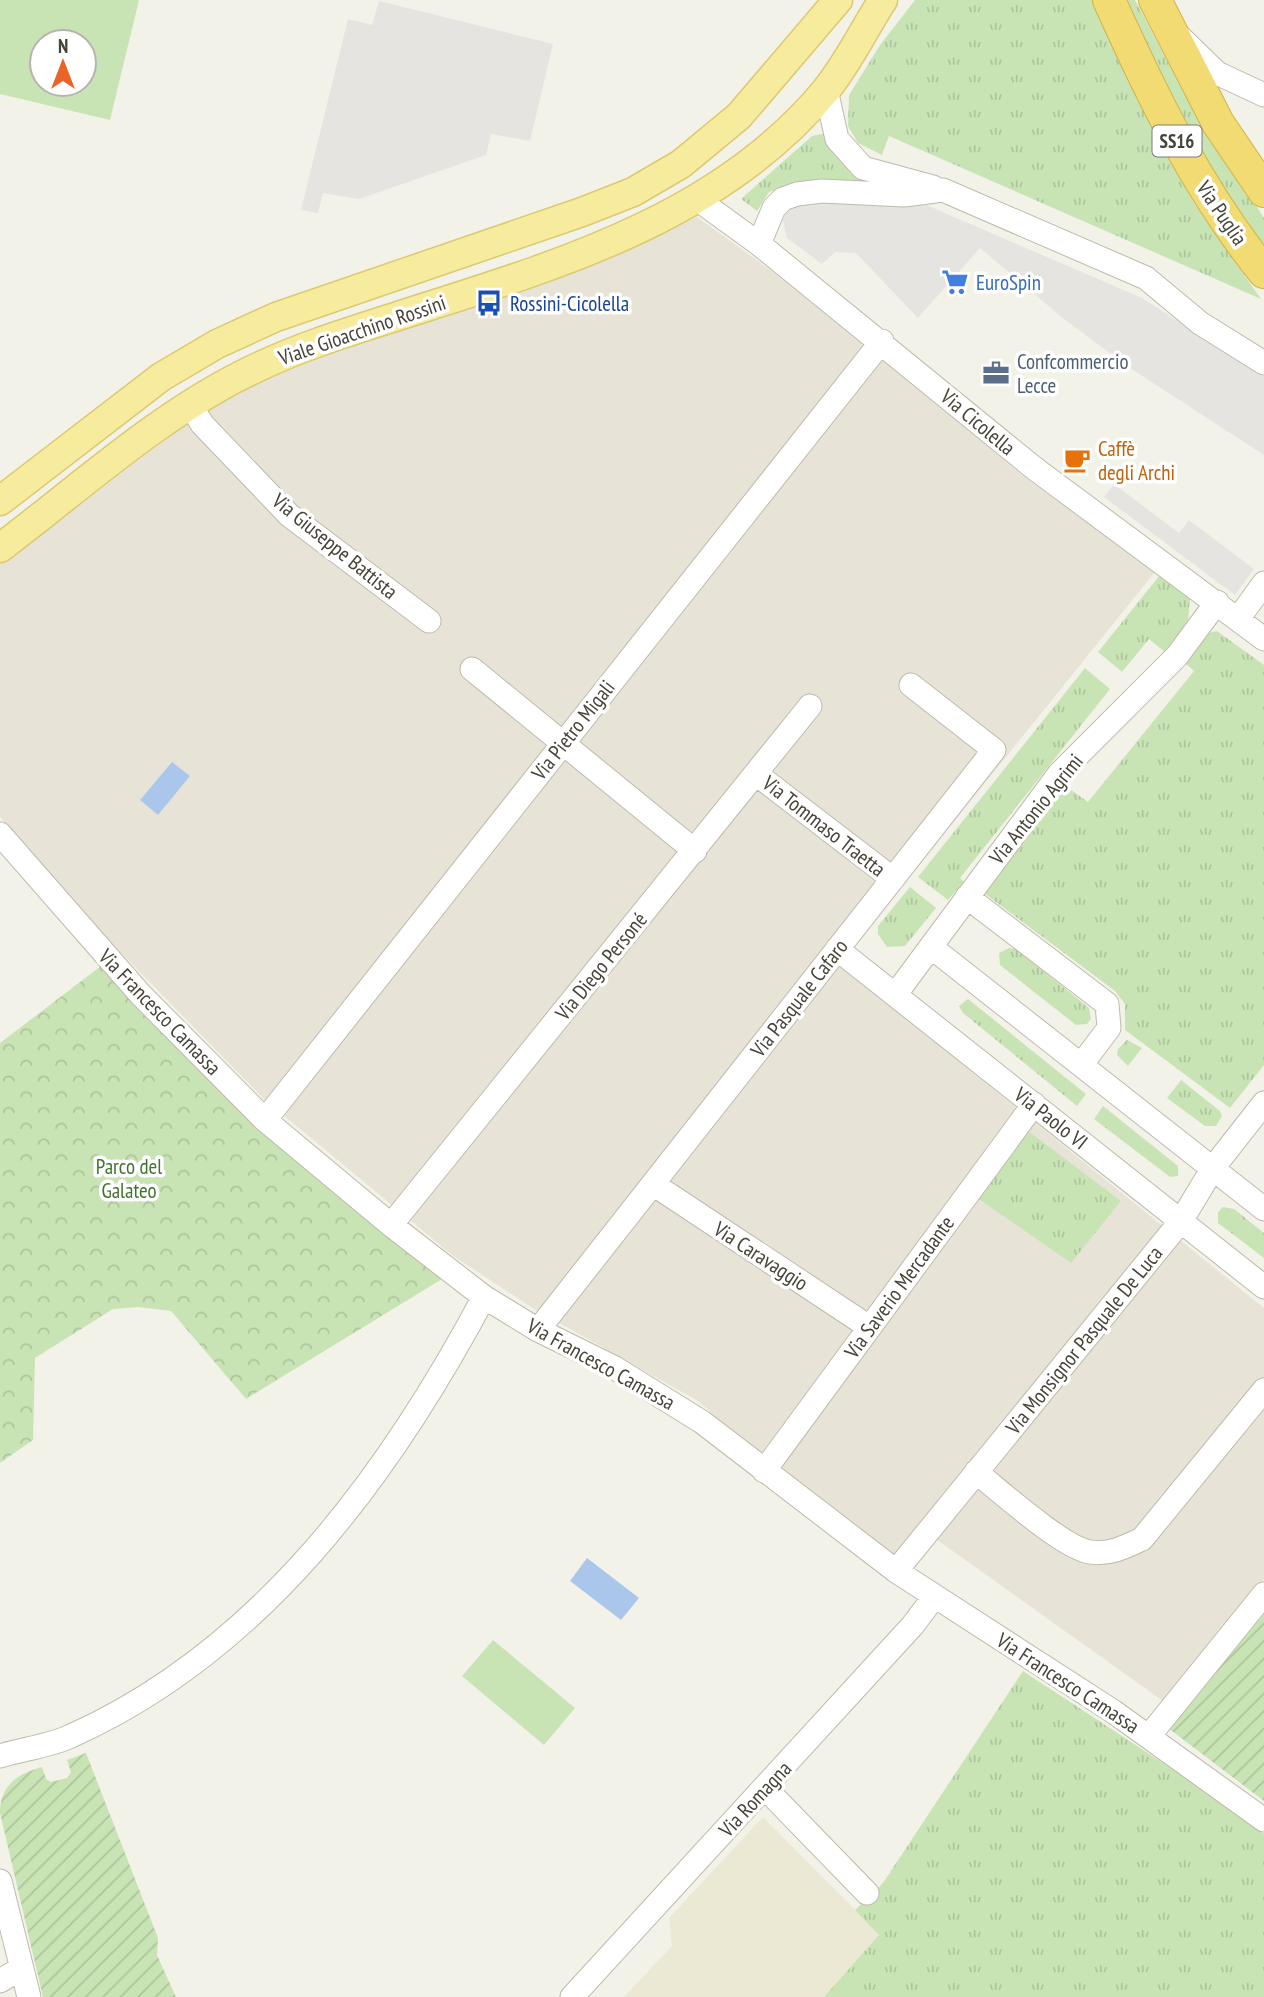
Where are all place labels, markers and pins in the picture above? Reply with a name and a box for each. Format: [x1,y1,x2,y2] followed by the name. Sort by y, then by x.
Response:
[940,267,970,297] supermarket icon: EuroSpin
[976,269,1041,296] place label: EuroSpin
[474,288,504,318] bus stop icon: Rossini-Cicolella
[510,290,629,317] place label: Rossini-Cicolella
[1017,348,1129,399] place label: Confcommercio Lecce
[981,358,1011,388] office icon: Confcommercio Lecce
[1098,435,1175,486] place label: Caffè degli Archi
[1062,445,1092,475] cafe icon: Caffè degli Archi

